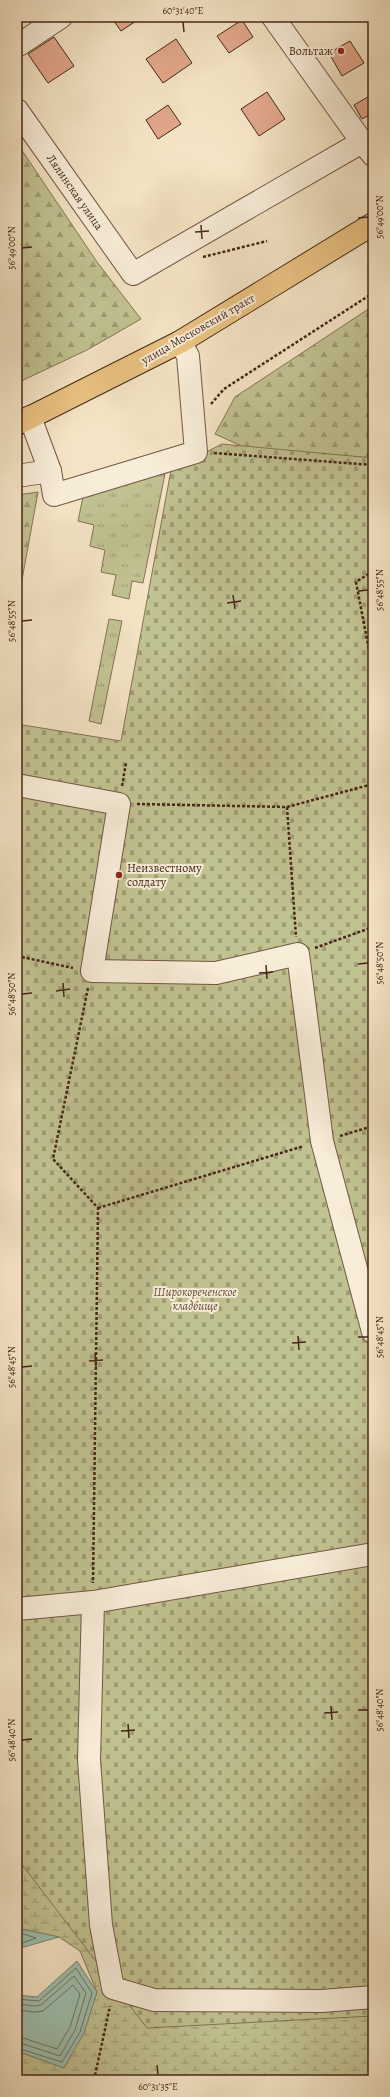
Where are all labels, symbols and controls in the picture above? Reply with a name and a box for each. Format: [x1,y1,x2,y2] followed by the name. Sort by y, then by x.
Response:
[162,4,204,17] text: 60°31'40"E
[289,43,333,59] place label: Вольтаж
[336,46,346,56] marker: Вольтаж
[43,151,107,233] street label: Лялинская улица
[373,195,386,239] text: 56°49'00"N
[5,226,18,270] text: 56°49'00"N
[137,290,258,369] street label: улица Московский тракт
[373,569,386,611] text: 56°48'55"N
[5,600,18,642] text: 56°48'55"N
[127,860,202,890] place label: Неизвестному солдату
[114,870,124,880] marker: Неизвестному солдату
[373,942,386,984] text: 56°48'50"N
[5,973,18,1015] text: 56°48'50"N
[153,1284,237,1314] park label: Широкореченское кладбище
[373,1316,386,1358] text: 56°48'45"N
[5,1346,18,1388] text: 56°48'45"N
[373,1688,386,1732] text: 56°48'40"N
[5,1718,18,1762] text: 56°48'40"N
[138,2080,178,2093] text: 60°31'35"E

